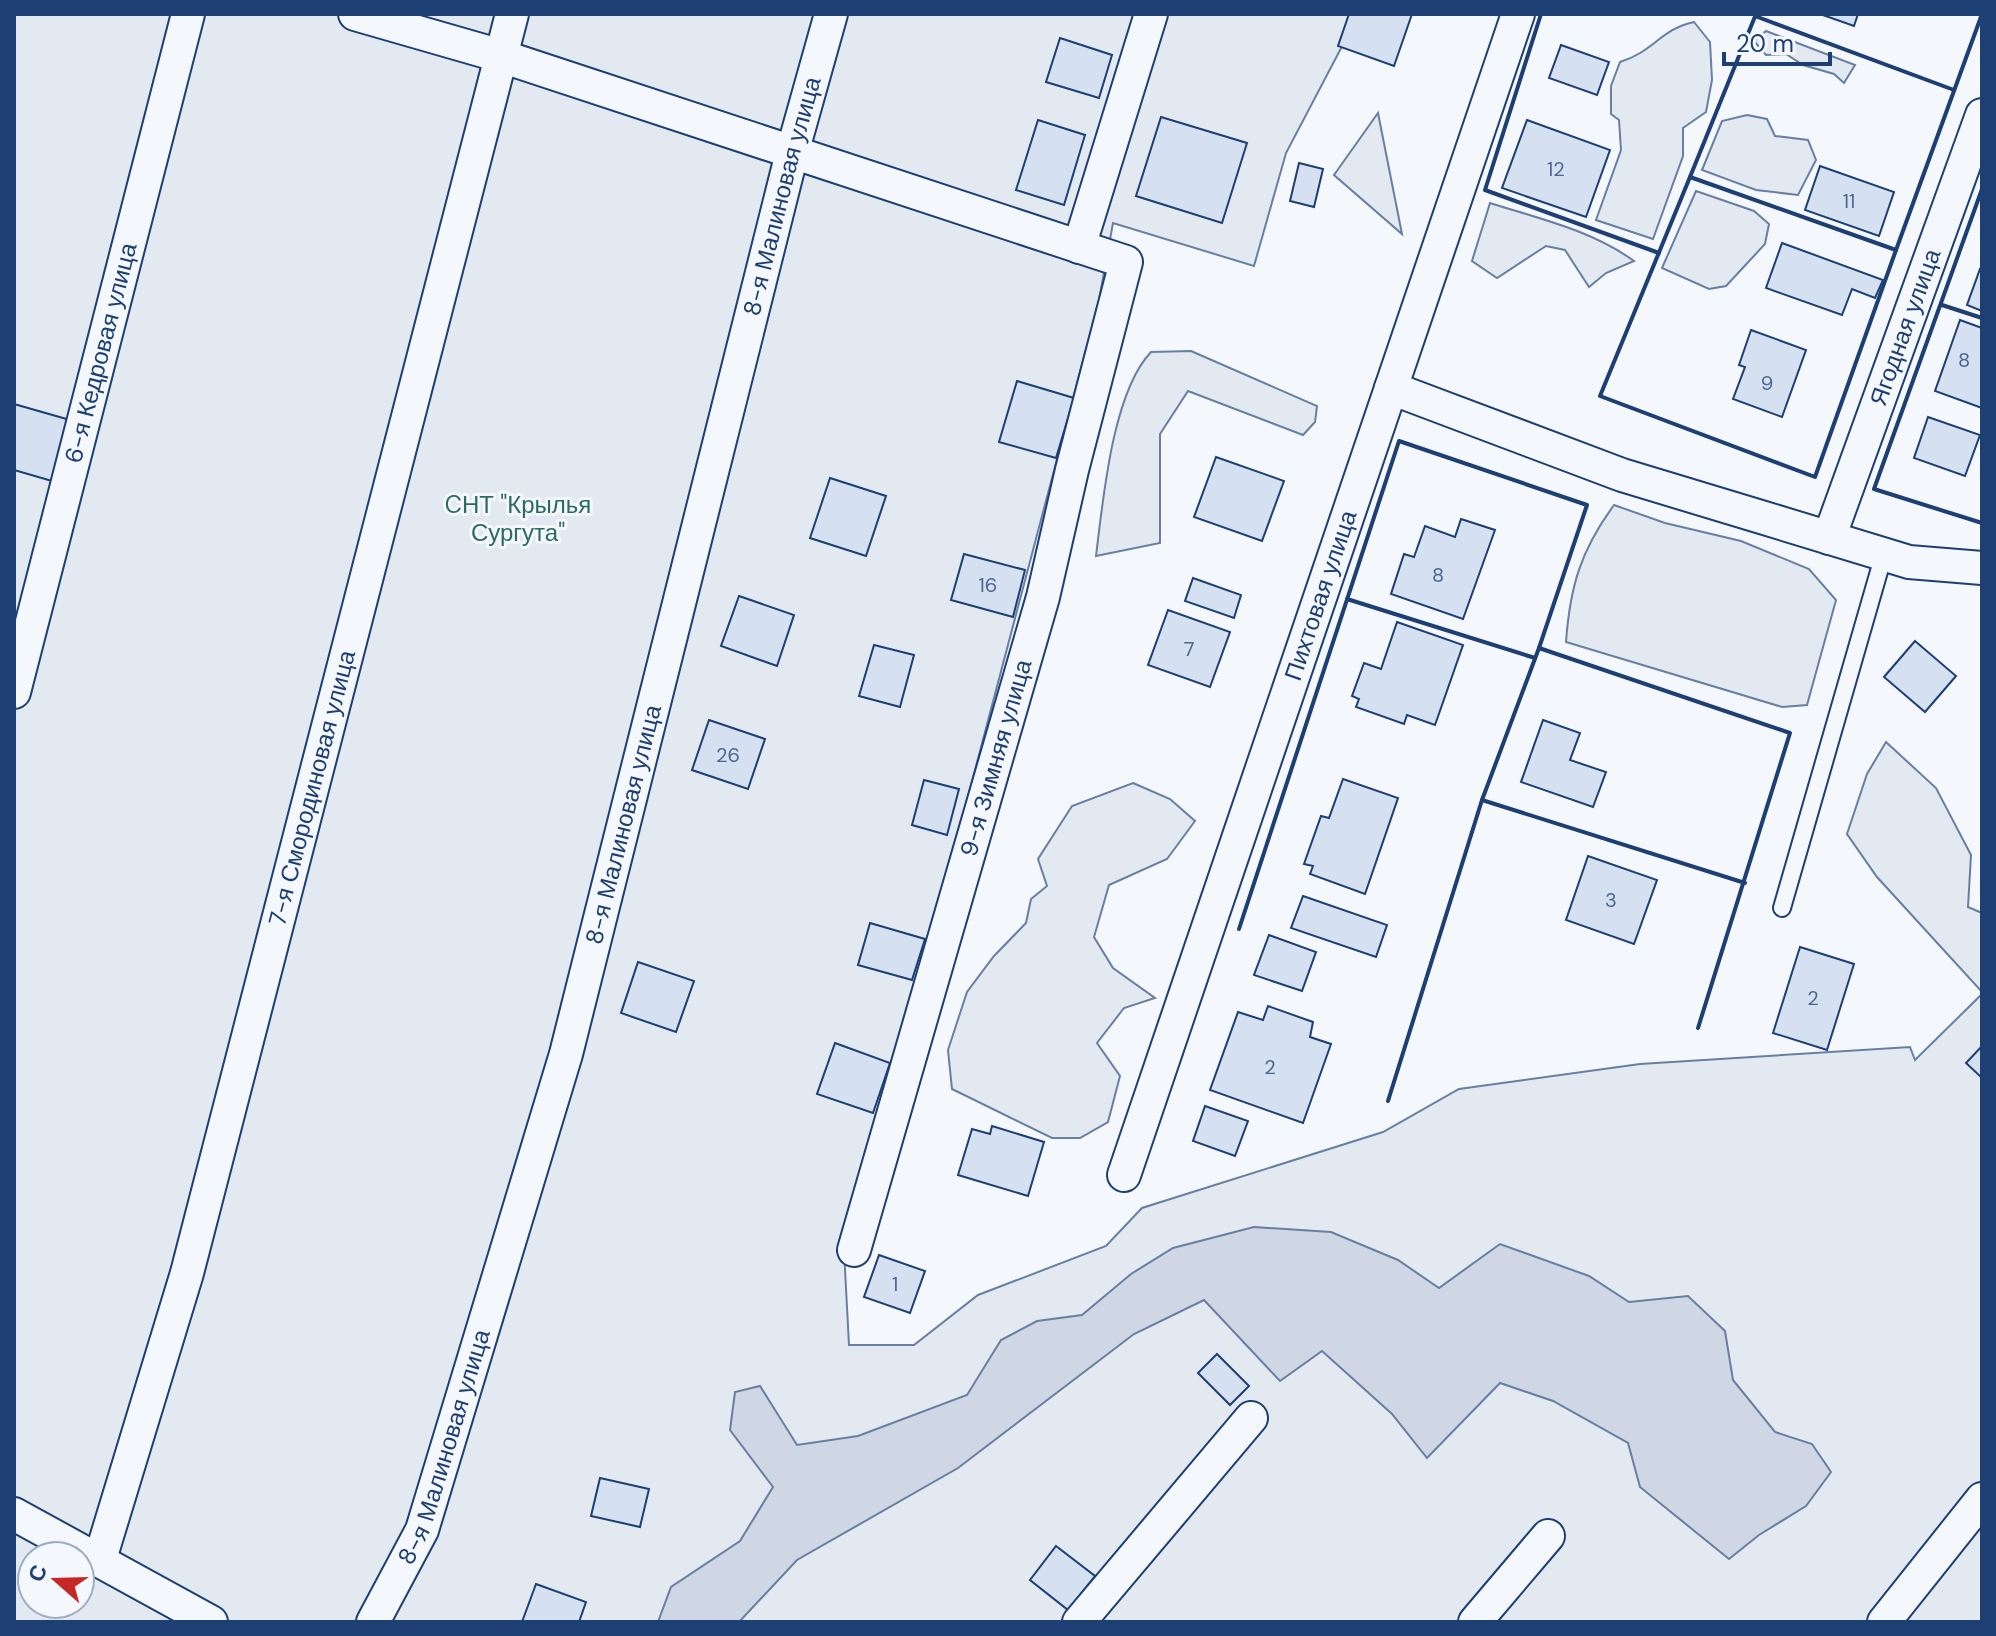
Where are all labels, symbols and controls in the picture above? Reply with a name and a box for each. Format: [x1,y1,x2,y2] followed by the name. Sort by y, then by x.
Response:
[1724,16,1830,66] scale bar
[1736,28,1794,59] text: 20 m
[736,72,828,319] street label: 8-я Малиновая улица
[1547,156,1565,182] house number: 12
[1843,188,1855,214] house number: 11
[57,239,144,466] street label: 6-я Кедровая улица
[1862,244,1947,410] street label: Ягодная улица
[1958,347,1970,373] house number: 8
[1761,370,1773,396] house number: 9
[445,489,591,548] park label: CНТ "Крылья Сургута"
[1277,506,1364,684] street label: Пихтовая улица
[1432,562,1444,588] house number: 8
[979,572,997,598] house number: 16
[1184,636,1194,662] house number: 7
[261,646,362,929] street label: 7-я Смородиновая улица
[953,655,1039,860] street label: 9-я Зимняя улица
[578,701,668,948] street label: 8-я Малиновая улица
[716,742,740,768] house number: 26
[1605,887,1617,913] house number: 3
[1807,985,1819,1011] house number: 2
[1264,1054,1276,1080] house number: 2
[892,1271,898,1297] house number: 1
[390,1325,497,1570] street label: 8-я Малиновая улица
[16,1540,96,1620] north arrow
[21,1561,54,1586] text: С

